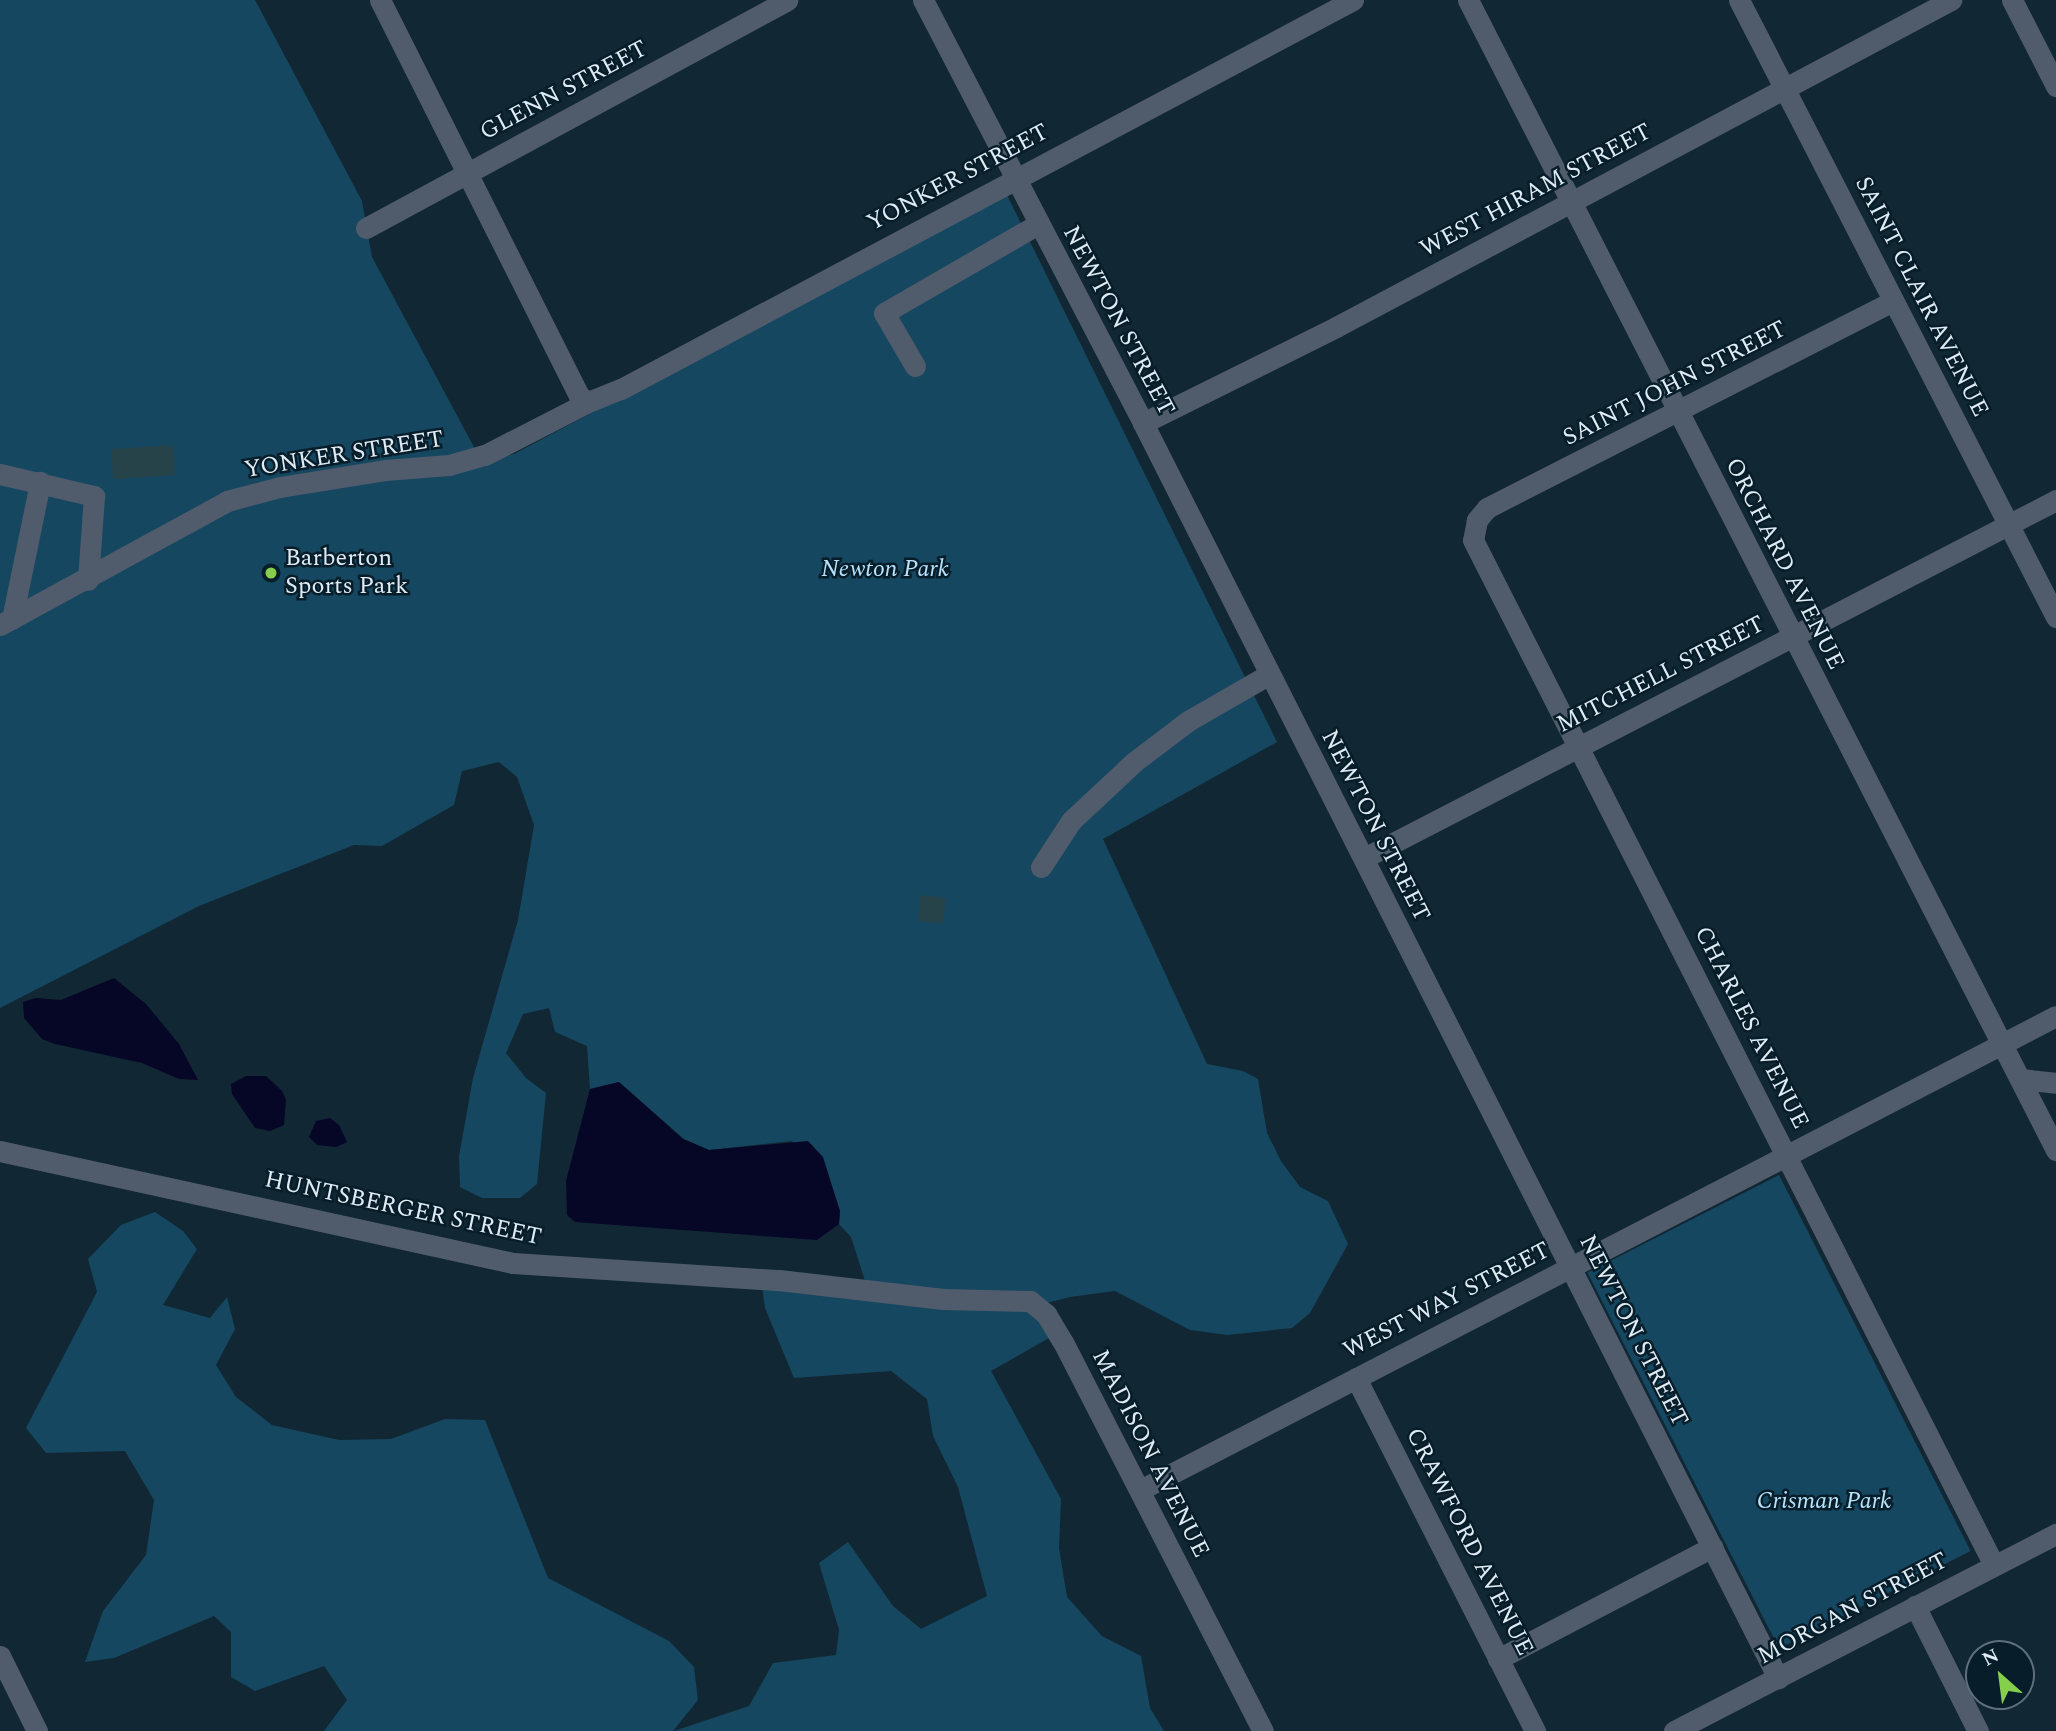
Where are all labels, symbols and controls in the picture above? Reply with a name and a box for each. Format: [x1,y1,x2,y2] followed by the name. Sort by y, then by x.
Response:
[475,35,653,147] street label: GLENN STREET
[862,118,1054,238] street label: YONKER STREET
[1415,118,1657,264] street label: WEST HIRAM STREET
[1848,172,1994,422] street label: SAINT CLAIR AVENUE
[1056,221,1180,421] street label: NEWTON STREET
[1559,315,1791,453] street label: SAINT JOHN STREET
[242,425,446,485] street label: YONKER STREET
[1718,453,1850,675] street label: ORCHARD AVENUE
[285,545,408,601] place label: Barberton Sports Park
[821,556,949,584] park label: Newton Park
[263,565,279,581] marker: Barberton Sports Park
[1552,610,1770,740] street label: MITCHELL STREET
[1314,725,1436,927] street label: NEWTON STREET
[1687,922,1815,1134] street label: CHARLES AVENUE
[262,1166,544,1252] street label: HUNTSBERGER STREET
[1572,1230,1694,1432] street label: NEWTON STREET
[1339,1236,1555,1366] street label: WEST WAY STREET
[1085,1345,1215,1563] street label: MADISON AVENUE
[1399,1423,1539,1661] street label: CRAWFORD AVENUE
[1757,1488,1891,1516] park label: Crisman Park
[1753,1547,1953,1671] street label: MORGAN STREET
[1965,1640,2035,1710] north arrow
[1977,1641,2004,1674] text: N

